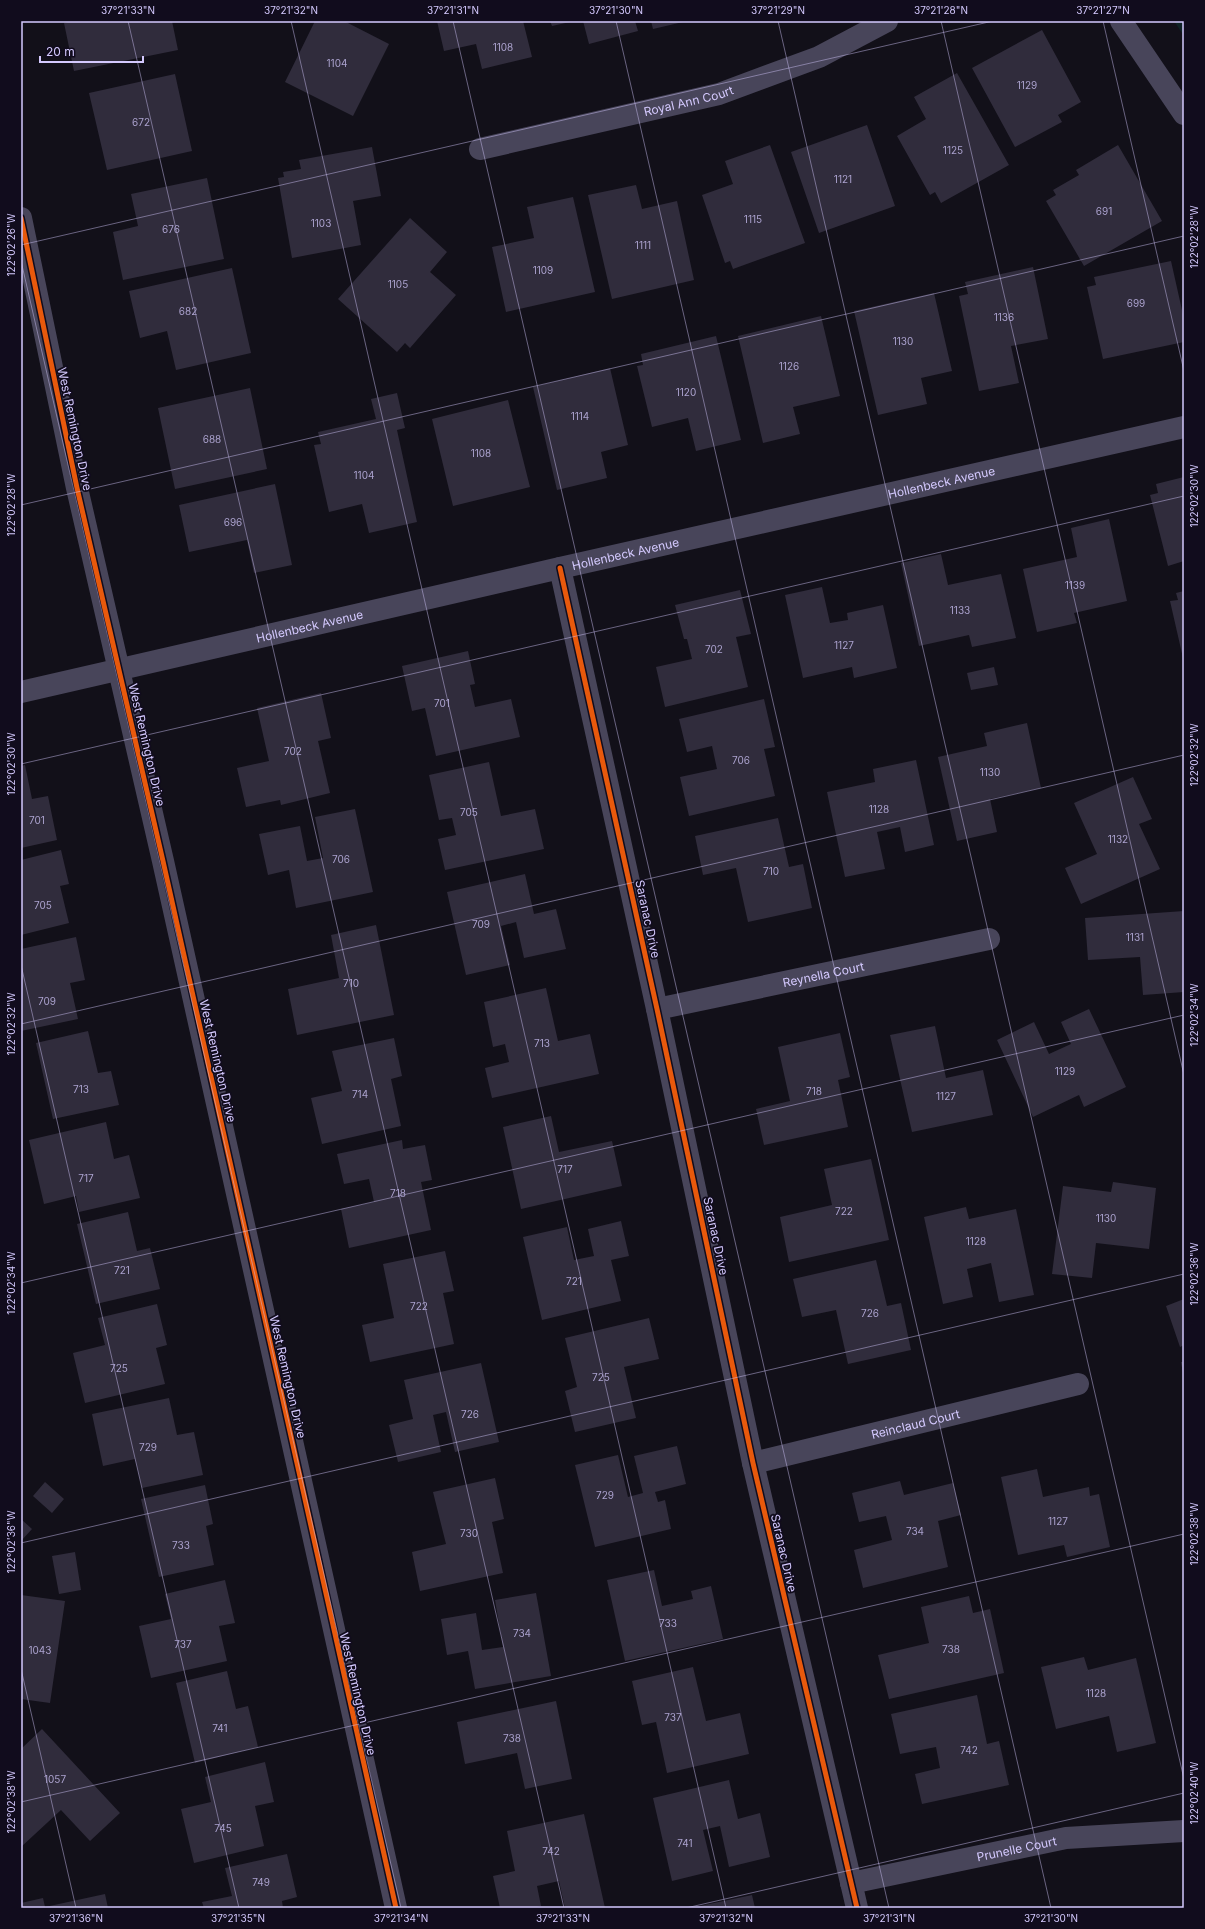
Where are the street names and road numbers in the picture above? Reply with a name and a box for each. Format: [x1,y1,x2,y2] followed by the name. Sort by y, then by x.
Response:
[642,82,735,119] street label: Royal Ann Court
[55,366,95,492] street label: West Remington Drive
[886,462,996,501] street label: Hollenbeck Avenue
[570,534,680,573] street label: Hollenbeck Avenue
[254,606,364,645] street label: Hollenbeck Avenue
[126,682,168,808] street label: West Remington Drive
[632,879,664,959] street label: Saranac Drive
[781,958,865,990] street label: Reynella Court
[197,998,239,1124] street label: West Remington Drive
[700,1196,732,1276] street label: Saranac Drive
[267,1314,309,1440] street label: West Remington Drive
[869,1406,961,1442] street label: Reinclaud Court
[768,1513,800,1593] street label: Saranac Drive
[337,1631,379,1757] street label: West Remington Drive
[975,1833,1058,1864] street label: Prunelle Court

